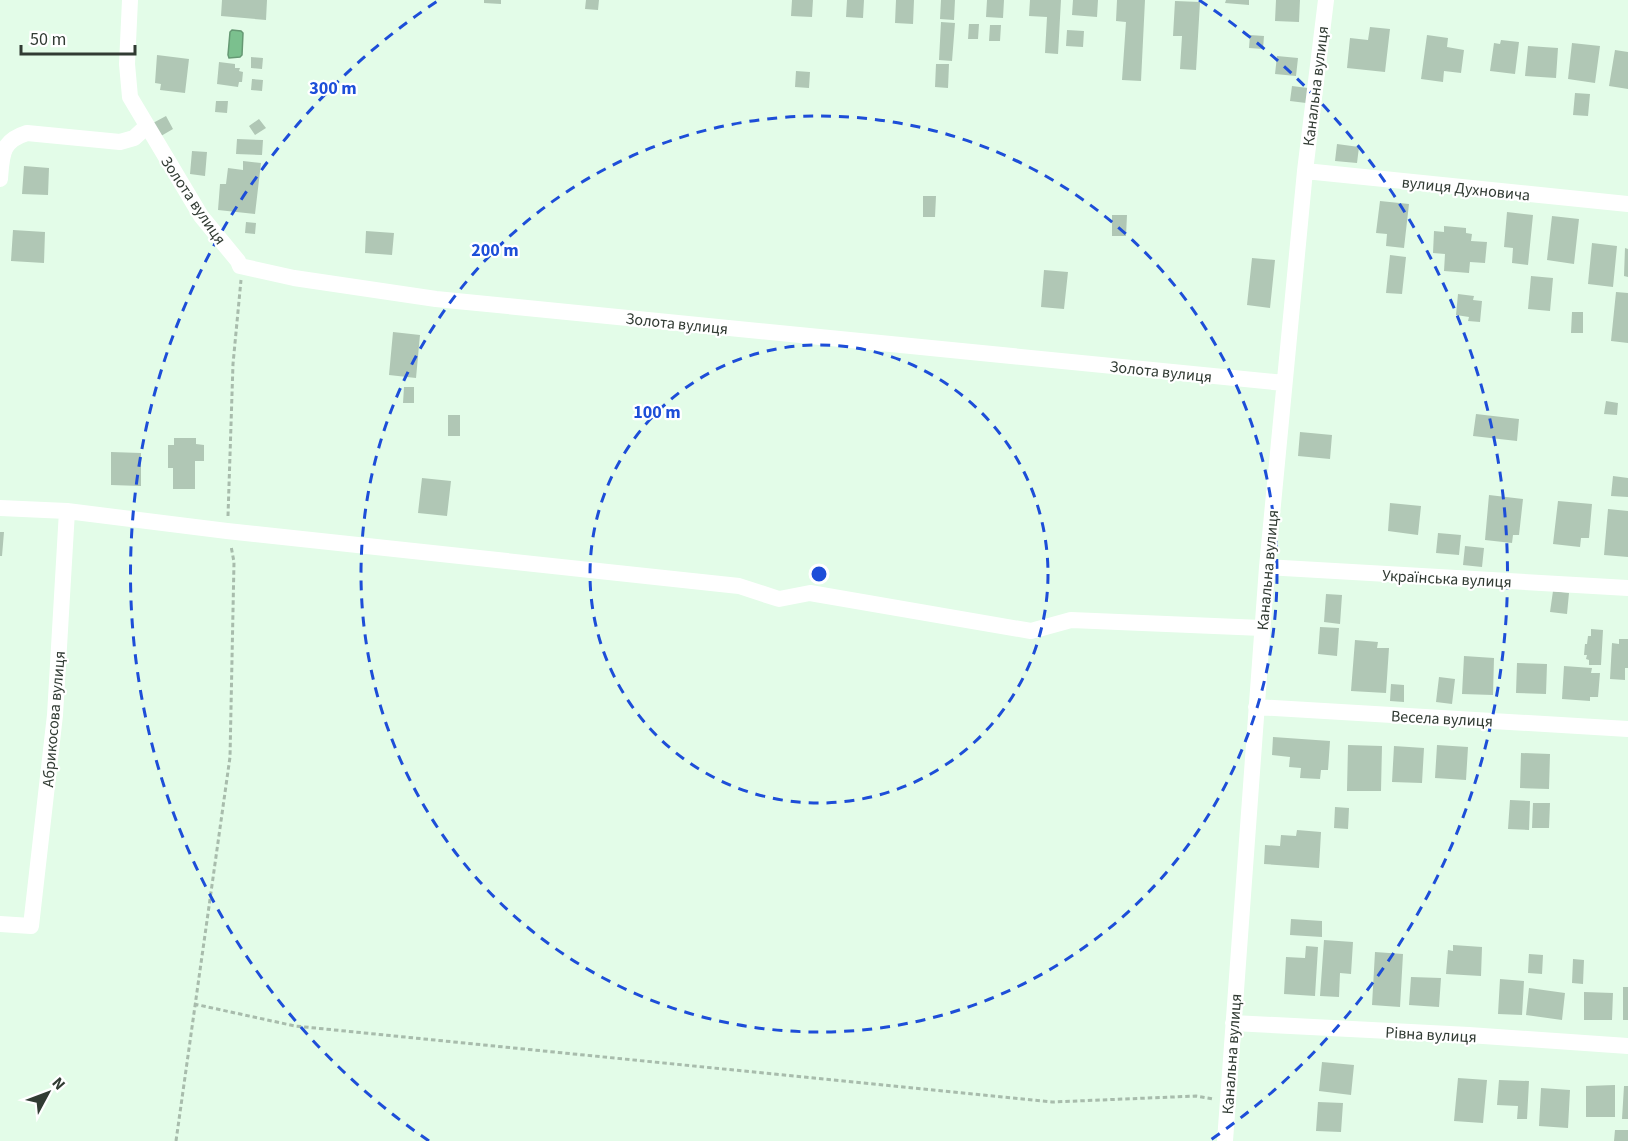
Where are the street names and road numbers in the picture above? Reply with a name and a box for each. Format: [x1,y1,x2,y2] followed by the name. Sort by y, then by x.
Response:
[1298,25,1334,148] street label: Канальна вулиця
[155,152,231,249] street label: Золота вулиця
[1401,171,1531,207] street label: вулиця Духновича
[625,308,729,340] street label: Золота вулиця
[1109,356,1213,388] street label: Золота вулиця
[1252,509,1284,631] street label: Канальна вулиця
[1382,565,1512,593] street label: Українська вулиця
[37,650,71,788] street label: Абрикосова вулиця
[1390,705,1494,733] street label: Весела вулиця
[1217,993,1247,1115] street label: Канальна вулиця
[1385,1022,1477,1048] street label: Рівна вулиця

